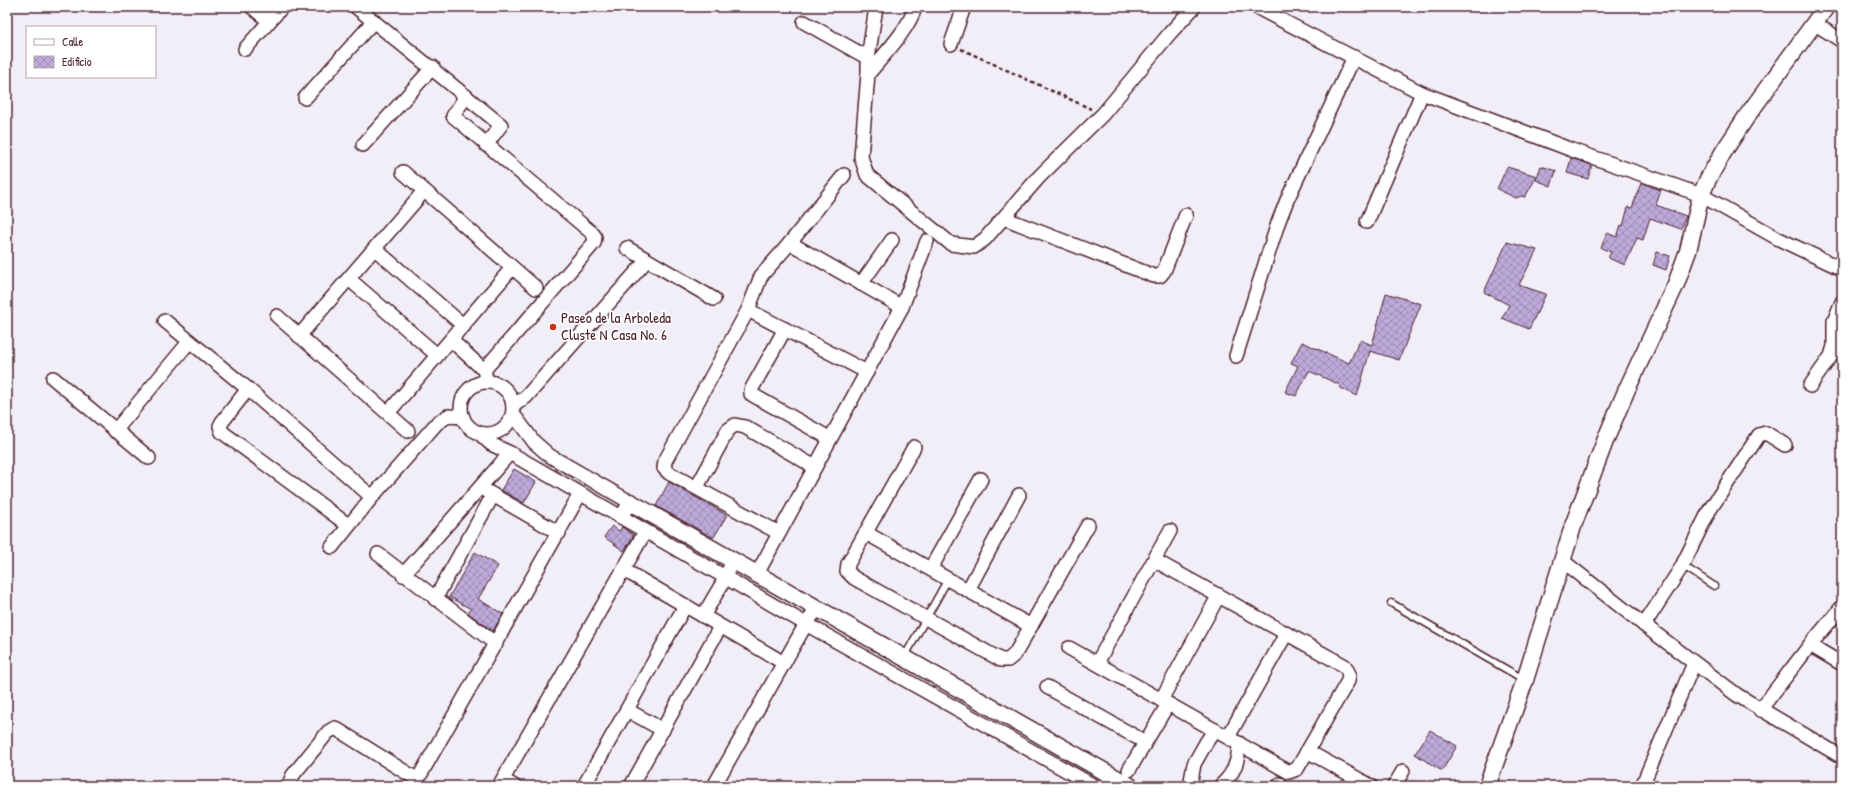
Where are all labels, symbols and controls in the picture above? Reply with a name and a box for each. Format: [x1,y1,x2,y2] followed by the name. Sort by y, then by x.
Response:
[26,26,156,78] legend
[62,33,83,50] text: Calle
[62,53,92,70] text: Edificio
[561,307,671,345] place label: Paseo de la Arboleda Cluste N Casa No. 6
[548,322,558,332] marker: Paseo de la Arboleda Cluste N Casa No. 6

